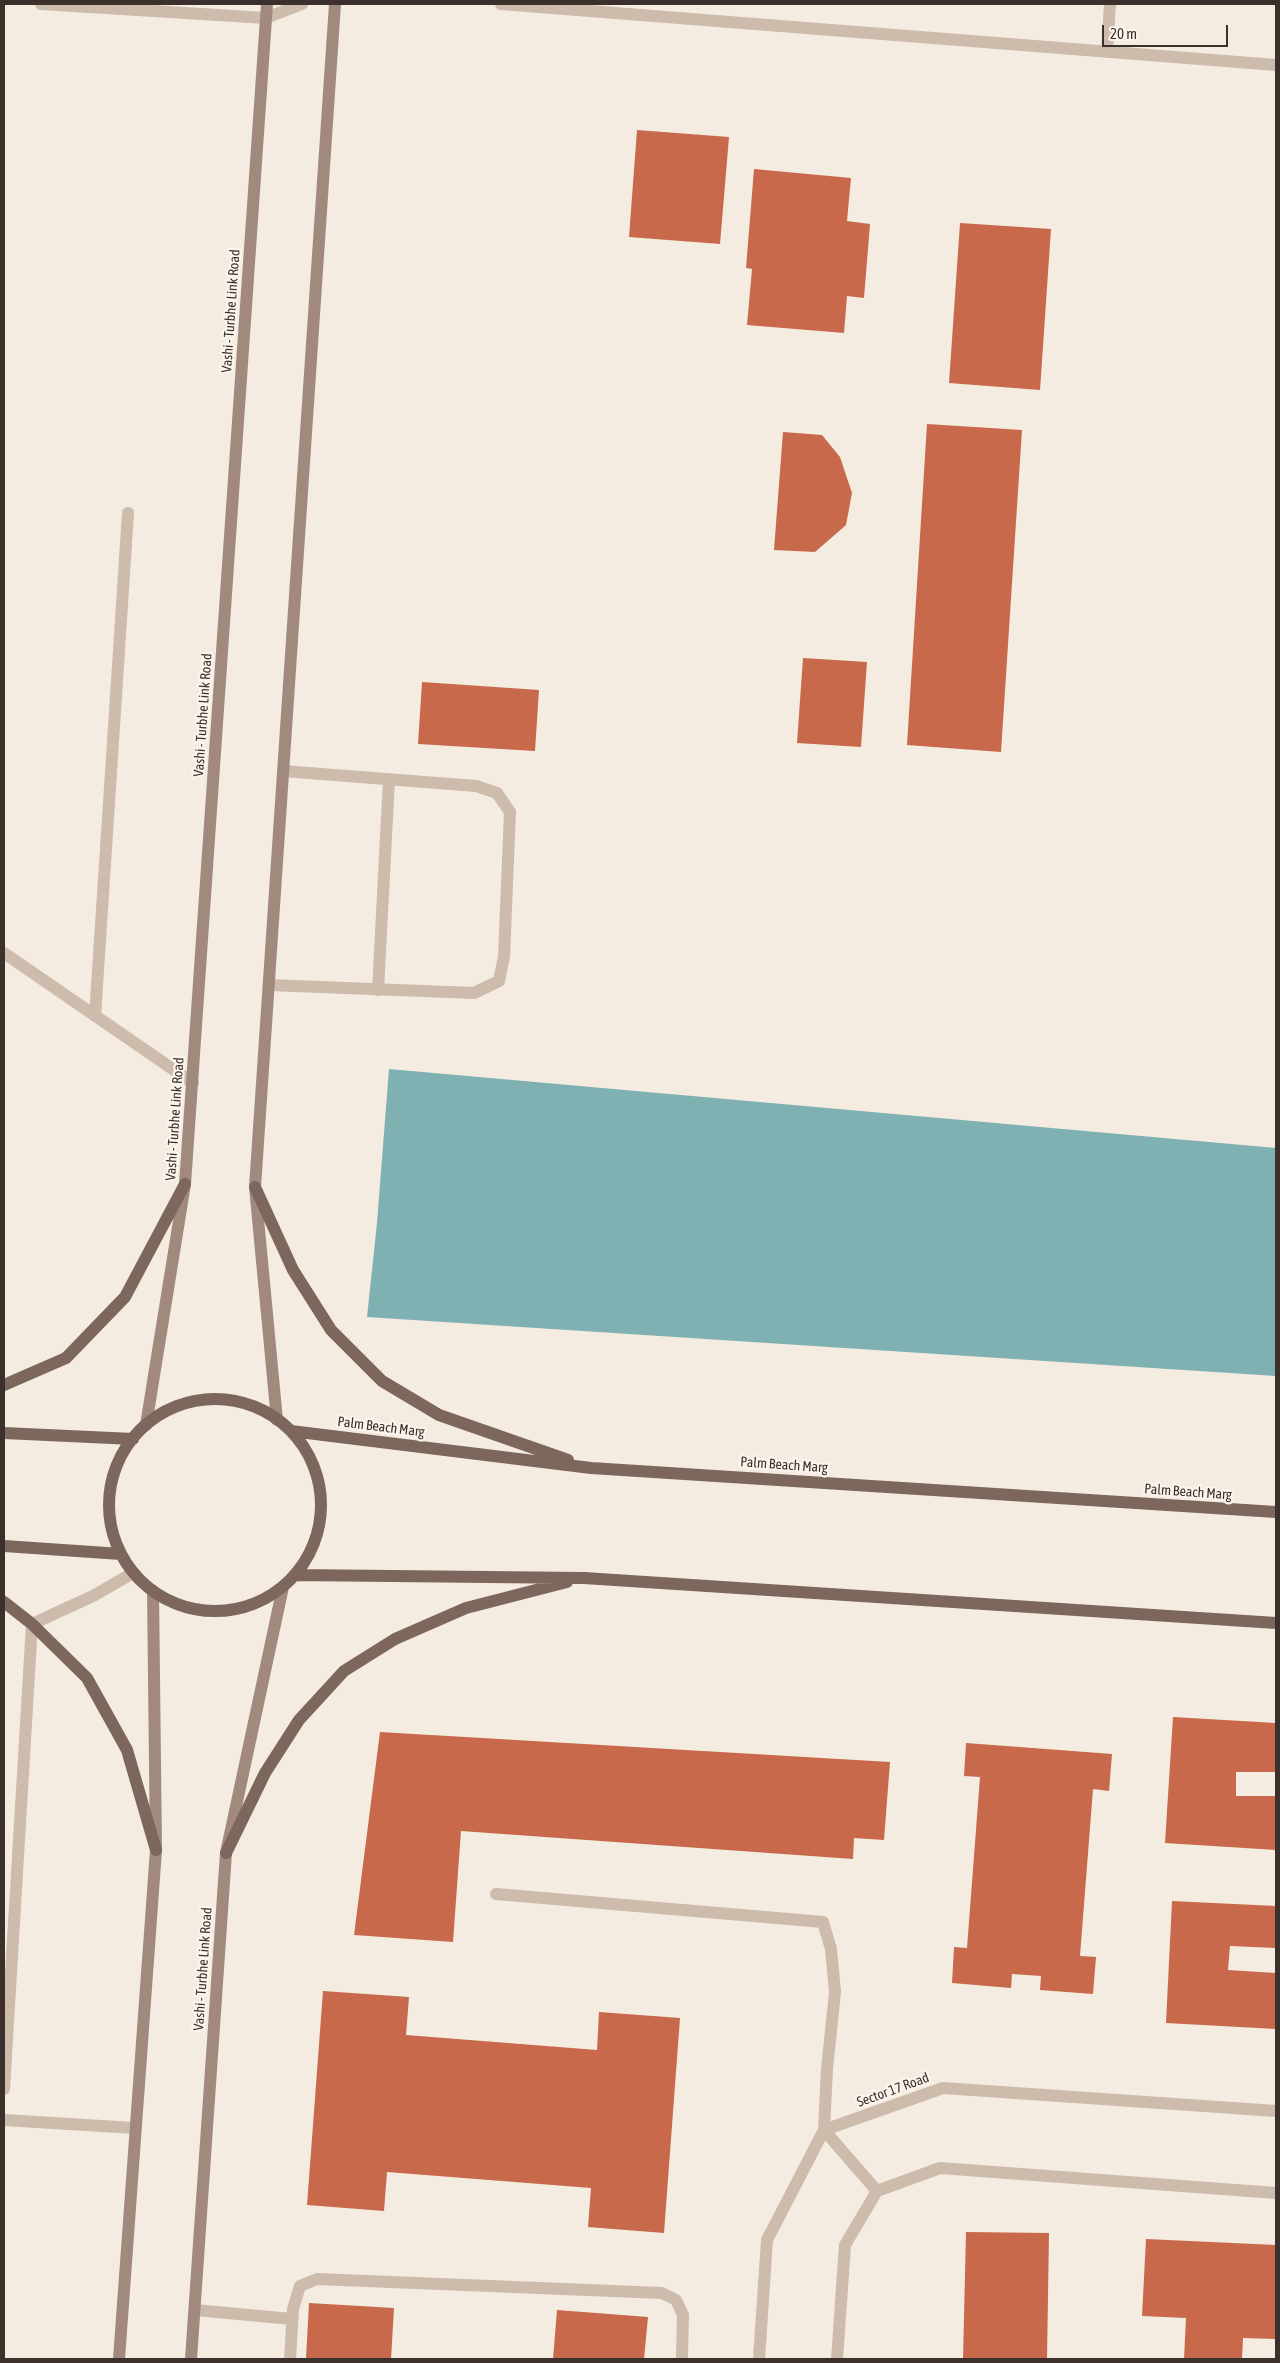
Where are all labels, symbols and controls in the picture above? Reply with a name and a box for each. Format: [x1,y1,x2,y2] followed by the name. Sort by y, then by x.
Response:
[1105,15,1231,47] scale bar
[1110,25,1137,42] text: 20 m
[218,249,244,373] street label: Vashi - Turbhe Link Road
[190,653,216,777] street label: Vashi - Turbhe Link Road
[162,1057,188,1181] street label: Vashi - Turbhe Link Road
[336,1413,426,1441] street label: Palm Beach Marg
[740,1454,828,1476] street label: Palm Beach Marg
[1144,1481,1232,1503] street label: Palm Beach Marg
[190,1907,216,2031] street label: Vashi - Turbhe Link Road
[855,2069,931,2111] street label: Sector 17 Road

